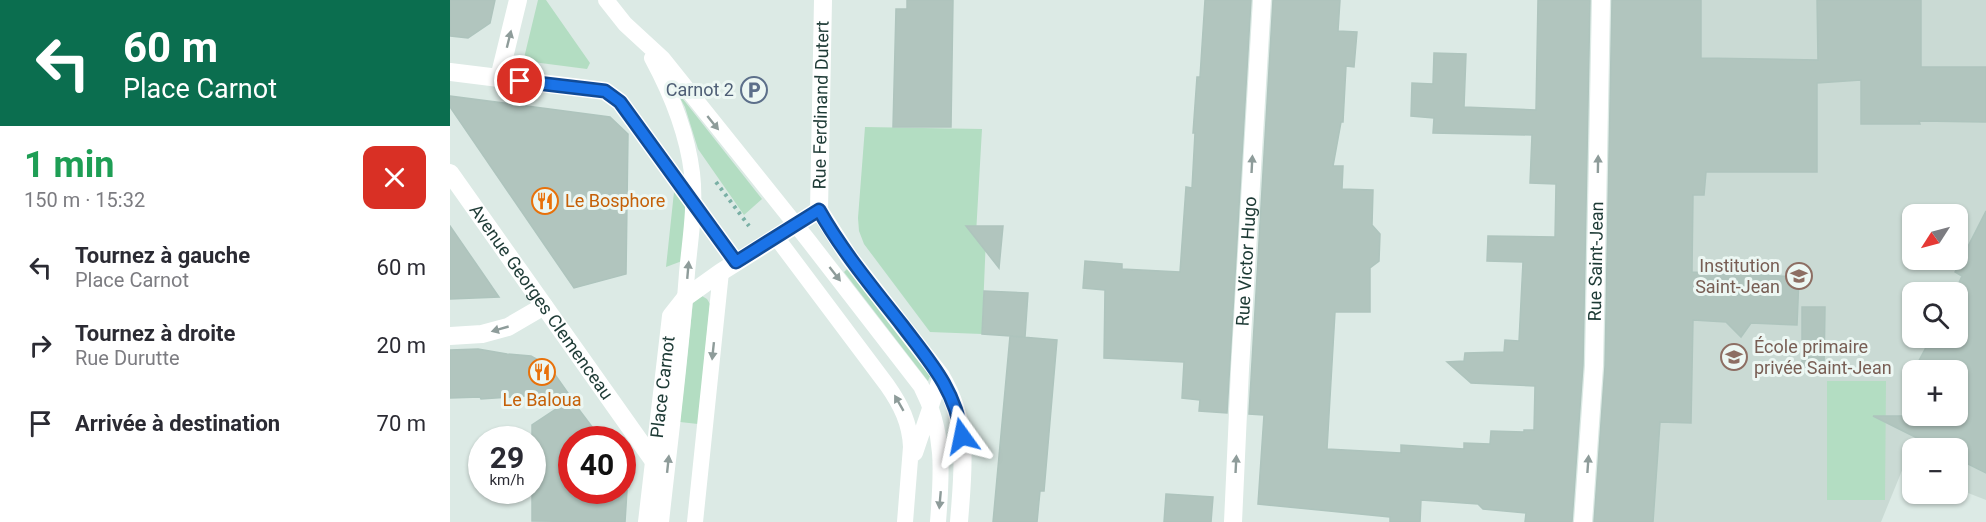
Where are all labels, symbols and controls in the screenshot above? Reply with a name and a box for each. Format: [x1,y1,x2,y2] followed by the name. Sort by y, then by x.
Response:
[808,20,833,190] street label: Rue Ferdinand Dutert
[123,23,218,72] text: 60 m
[24,24,102,102] icon: left
[504,30,514,48] one-way arrow
[494,55,545,106] pin
[503,64,536,97] icon: arrive
[123,73,277,105] text: Place Carnot
[739,75,769,105] parking icon: Carnot 2
[666,79,734,100] place label: Carnot 2
[706,115,719,130] one-way arrow
[24,144,115,186] text: 1 min
[363,146,426,209] button: close
[1593,154,1603,173] one-way arrow
[1248,155,1257,174] one-way arrow
[530,186,560,216] restaurant icon: Le Bosphore
[24,188,145,212] text: 150 m · 15:32
[565,190,665,211] place label: Le Bosphore
[1232,196,1260,327] street label: Rue Victor Hugo
[465,200,618,403] street label: Avenue Georges Clemenceau
[1584,201,1607,322] street label: Rue Saint-Jean
[1902,204,1968,270] north arrow
[1902,204,1968,504] map controls
[75,243,250,268] text: Tournez à gauche
[24,251,57,284] icon: left
[377,255,426,280] text: 60 m
[1695,255,1780,297] place label: Institution Saint-Jean
[683,260,693,279] one-way arrow
[1784,261,1814,291] school or university icon: Institution Saint-Jean
[829,267,841,282] one-way arrow
[75,268,189,292] text: Place Carnot
[1902,282,1968,348] button: search
[75,321,235,346] text: Tournez à droite
[491,325,509,334] one-way arrow
[24,329,57,362] icon: right
[377,333,426,358] text: 20 m
[646,335,679,439] street label: Place Carnot
[1754,336,1892,378] place label: École primaire privée Saint-Jean
[708,341,718,360] one-way arrow
[1719,342,1749,372] school or university icon: École primaire privée Saint-Jean
[75,346,180,370] text: Rue Durutte
[527,357,557,387] restaurant icon: Le Baloua
[1902,360,1968,426] button: +
[502,389,582,410] place label: Le Baloua
[894,394,904,411] one-way arrow
[930,404,994,468] position arrow
[24,407,57,440] icon: arrive
[75,411,280,436] text: Arrivée à destination
[377,411,426,436] text: 70 m
[558,426,636,504] speed limit sign: 40
[1902,438,1968,504] button: −
[490,440,524,475] text: 29
[663,454,672,473] one-way arrow
[1231,454,1240,473] one-way arrow
[1583,454,1593,473] one-way arrow
[489,471,525,489] text: km/h
[935,490,944,509] one-way arrow

